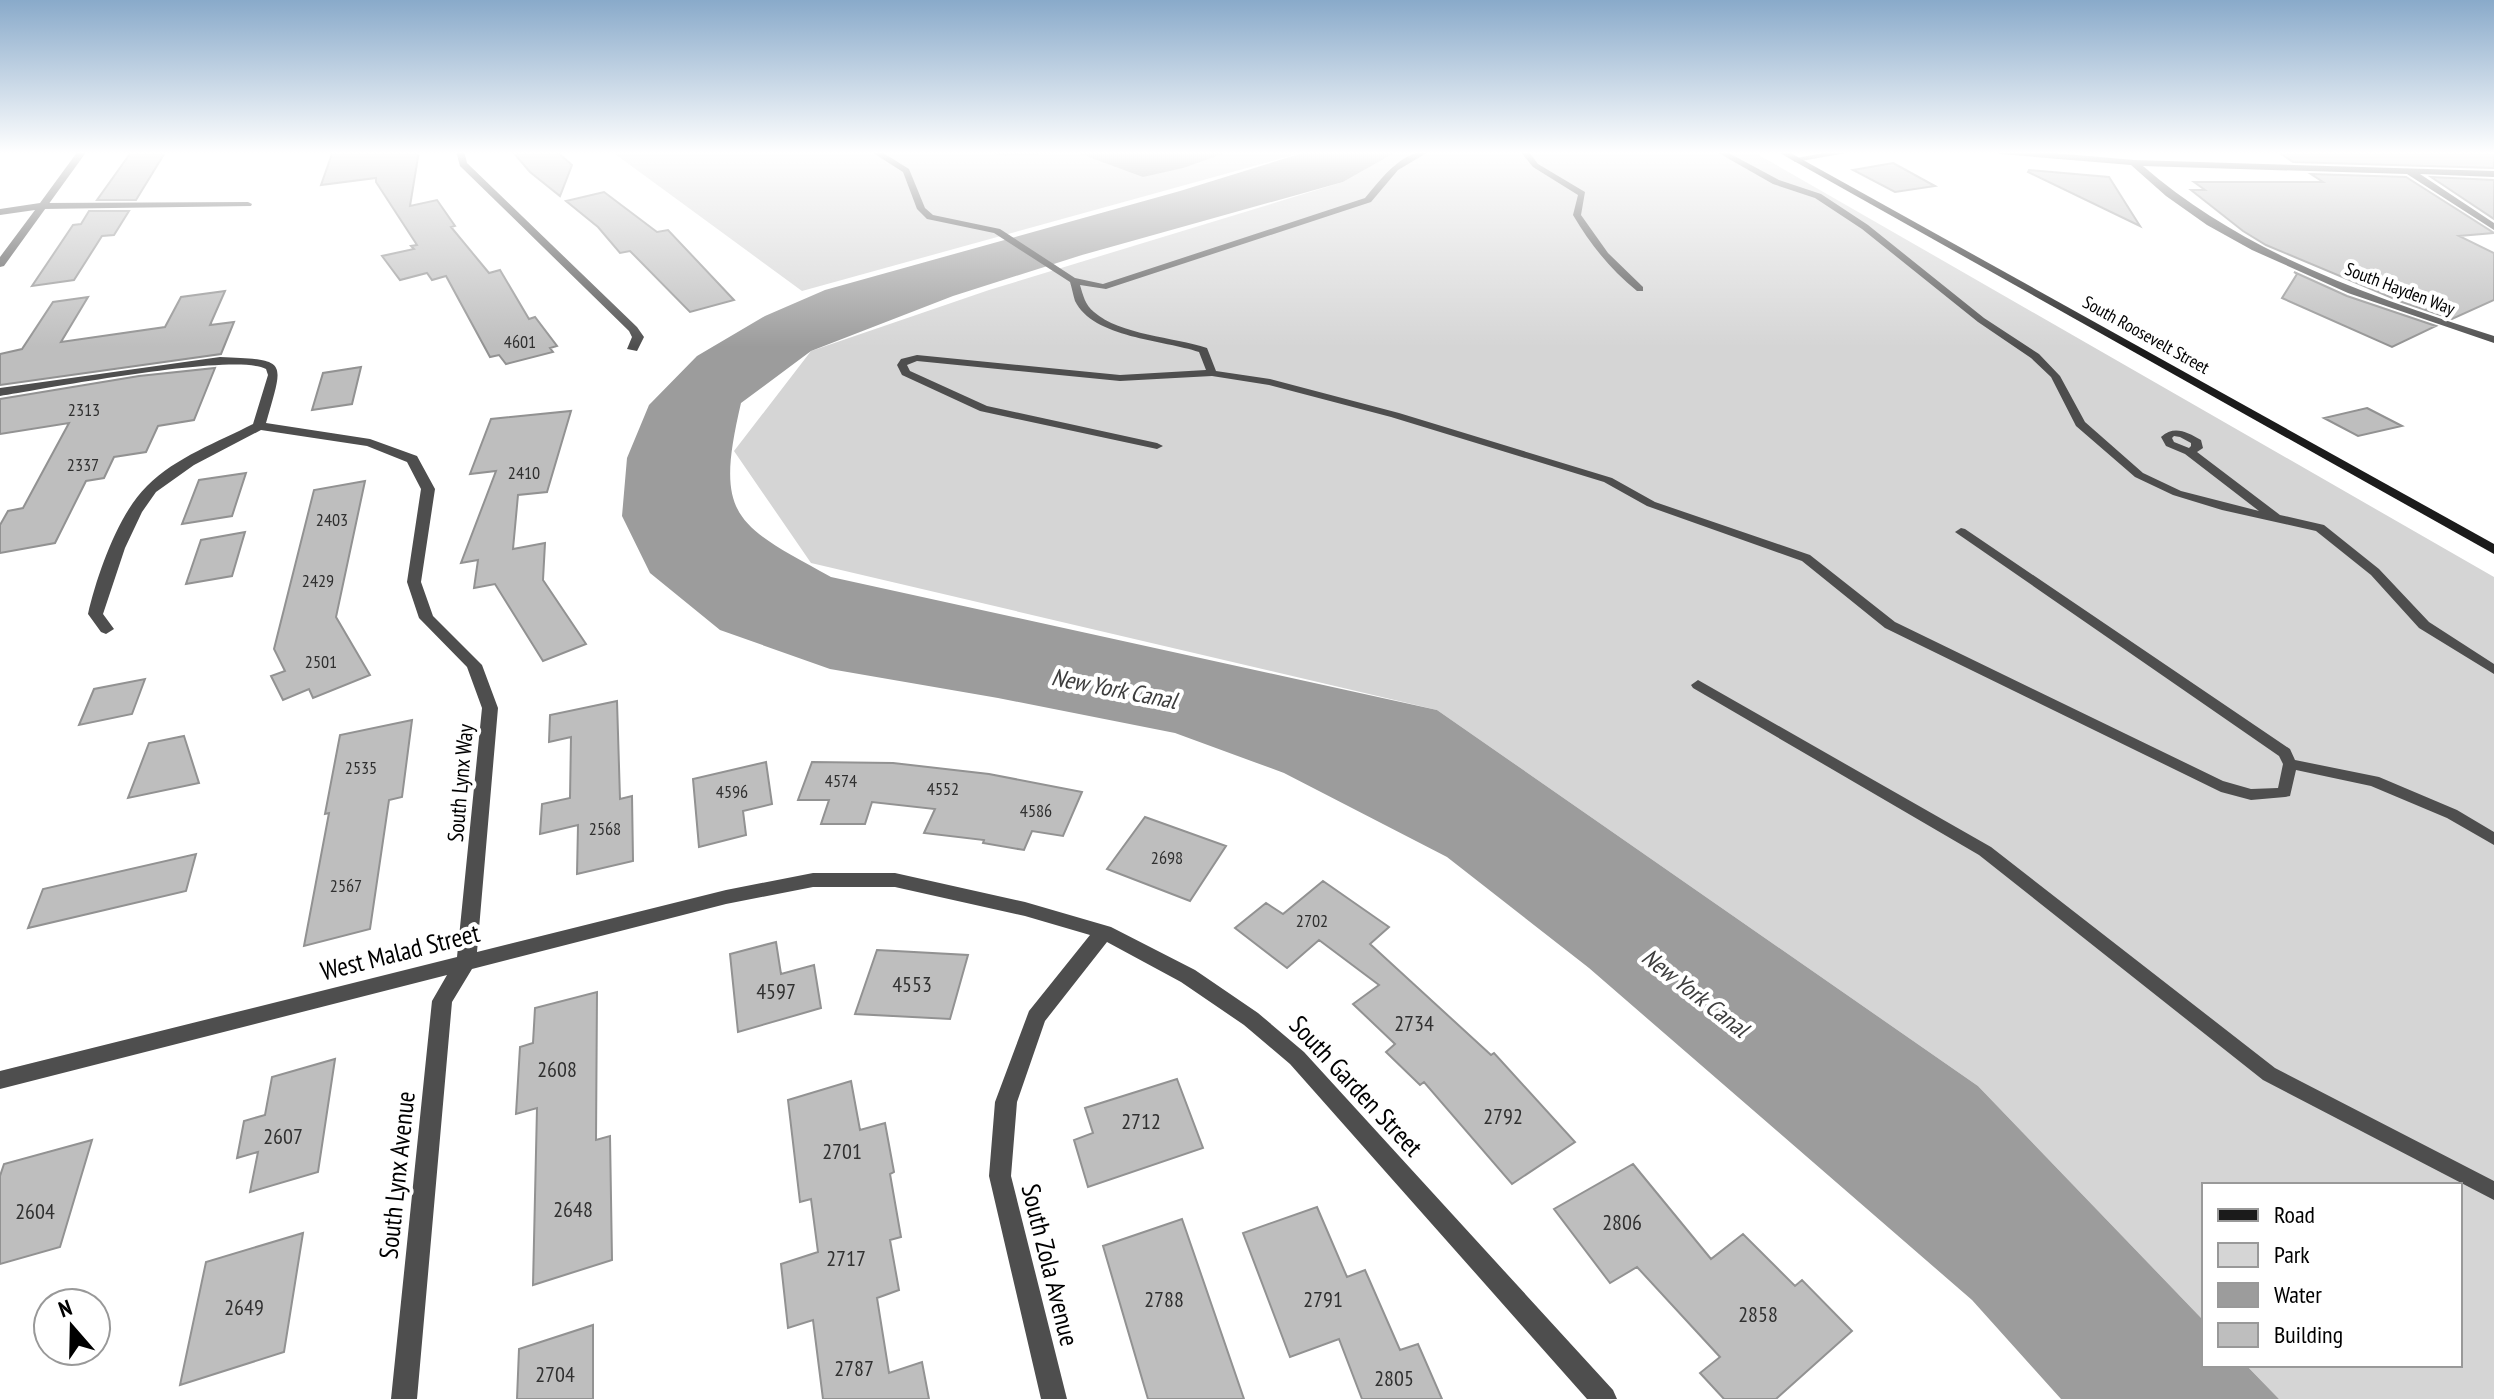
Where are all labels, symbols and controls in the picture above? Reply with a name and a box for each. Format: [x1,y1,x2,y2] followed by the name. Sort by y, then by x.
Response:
[2342,257,2459,320] street label: South Hayden Way
[2079,290,2214,379] street label: South Roosevelt Street
[504,330,536,353] house number: 4601
[68,398,100,421] house number: 2313
[67,453,99,476] house number: 2337
[508,461,540,484] house number: 2410
[316,508,348,531] house number: 2403
[302,569,334,592] house number: 2429
[305,650,337,673] house number: 2501
[1049,661,1182,716] water label: New York Canal
[441,722,479,843] street label: South Lynx Way
[345,756,377,779] house number: 2535
[825,769,857,792] house number: 4574
[927,777,959,800] house number: 4552
[716,780,748,803] house number: 4596
[1020,799,1052,822] house number: 4586
[589,817,621,840] house number: 2568
[1151,846,1183,869] house number: 2698
[330,874,362,897] house number: 2567
[1296,909,1328,932] house number: 2702
[317,916,483,987] street label: West Malad Street
[1636,941,1757,1045] water label: New York Canal
[892,970,932,998] house number: 4553
[756,977,796,1005] house number: 4597
[1283,1008,1430,1163] street label: South Garden Street
[1394,1009,1434,1037] house number: 2734
[537,1055,577,1083] house number: 2608
[371,1089,422,1260] street label: South Lynx Avenue
[1483,1102,1523,1130] house number: 2792
[1121,1107,1161,1135] house number: 2712
[263,1122,303,1150] house number: 2607
[822,1137,862,1165] house number: 2701
[1014,1180,1087,1349] street label: South Zola Avenue
[2202,1183,2462,1367] legend
[553,1195,593,1223] house number: 2648
[15,1197,55,1225] house number: 2604
[2274,1199,2315,1230] text: Road
[1602,1208,1642,1236] house number: 2806
[2274,1239,2310,1270] text: Park
[826,1244,866,1272] house number: 2717
[2274,1279,2322,1310] text: Water
[1144,1285,1184,1313] house number: 2788
[1303,1285,1343,1313] house number: 2791
[32,1287,112,1367] north arrow
[55,1293,76,1323] text: N
[224,1293,264,1321] house number: 2649
[1738,1300,1778,1328] house number: 2858
[2274,1319,2343,1350] text: Building
[834,1354,874,1382] house number: 2787
[535,1360,575,1388] house number: 2704
[1374,1364,1414,1392] house number: 2805

